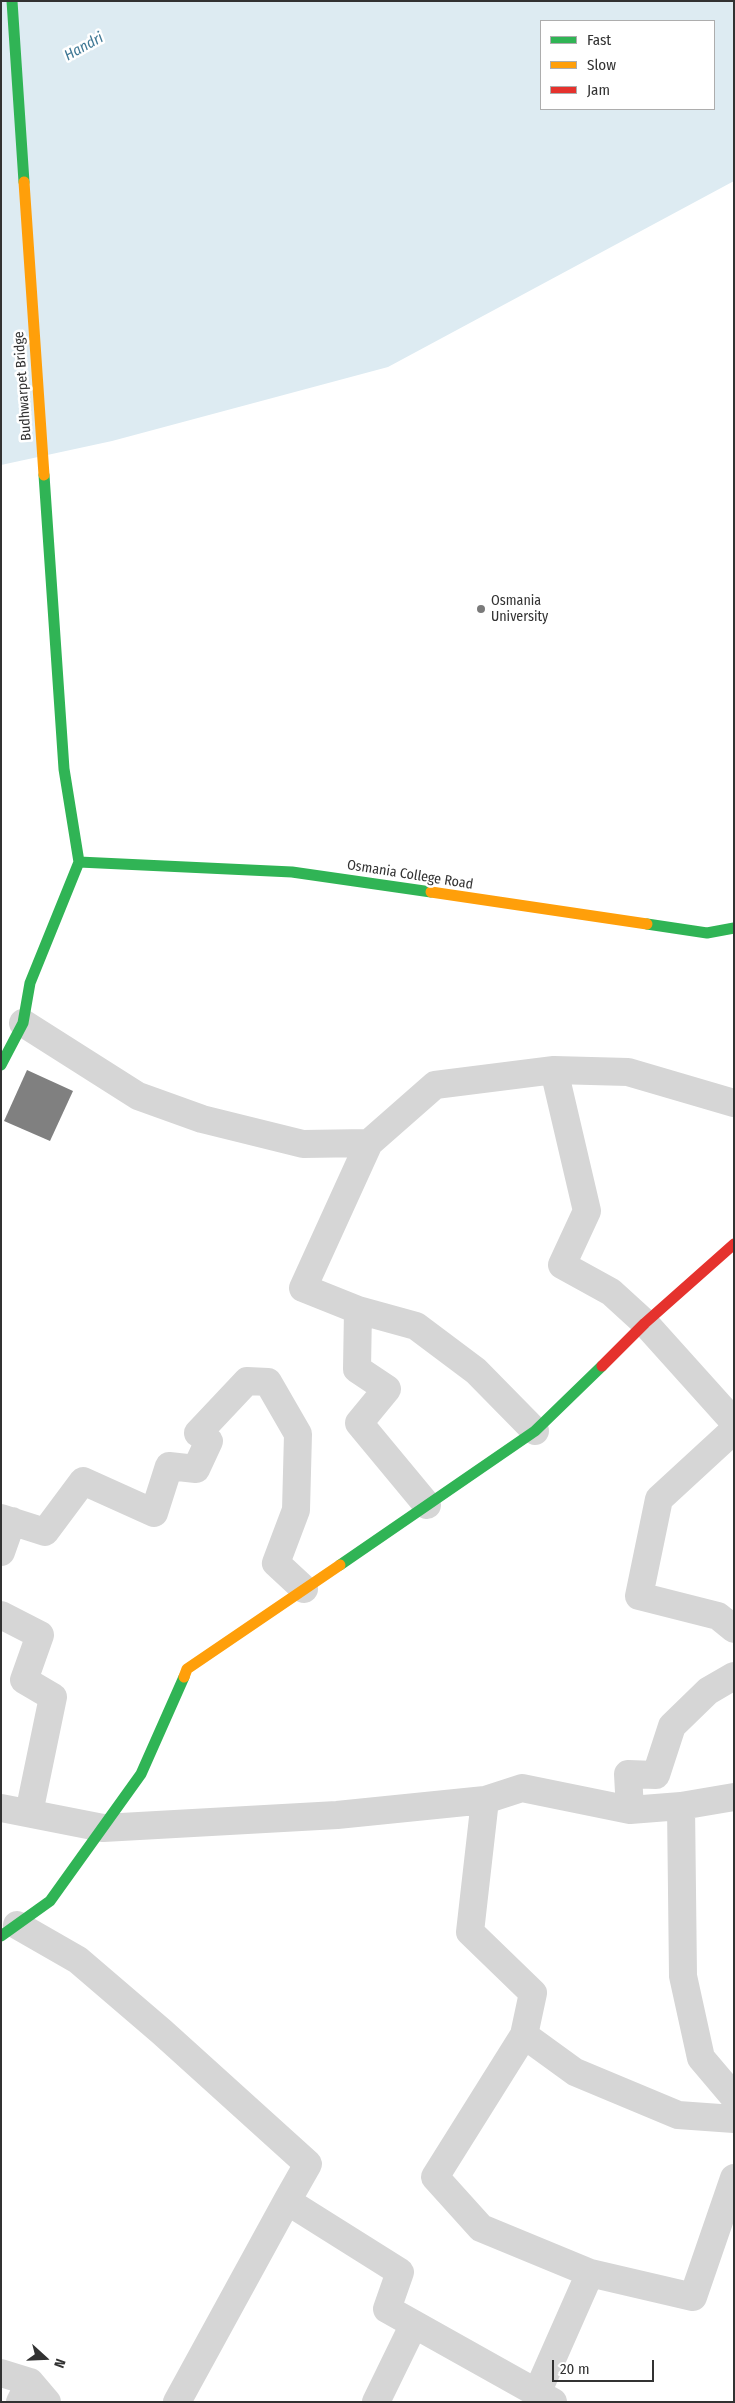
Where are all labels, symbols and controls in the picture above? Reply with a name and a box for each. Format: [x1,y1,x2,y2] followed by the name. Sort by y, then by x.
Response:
[540,20,715,110] legend
[61,29,107,65] water label: Handri
[587,31,611,49] text: Fast
[587,56,616,74] text: Slow
[587,81,610,99] text: Jam
[11,331,35,441] street label: Budhwarpet Bridge
[491,593,548,626] place label: Osmania University
[475,603,487,615] marker: Osmania University
[346,857,474,893] street label: Osmania College Road
[20,2333,70,2383] north arrow
[555,2350,658,2382] scale bar
[50,2356,69,2370] text: N
[560,2360,590,2378] text: 20 m

